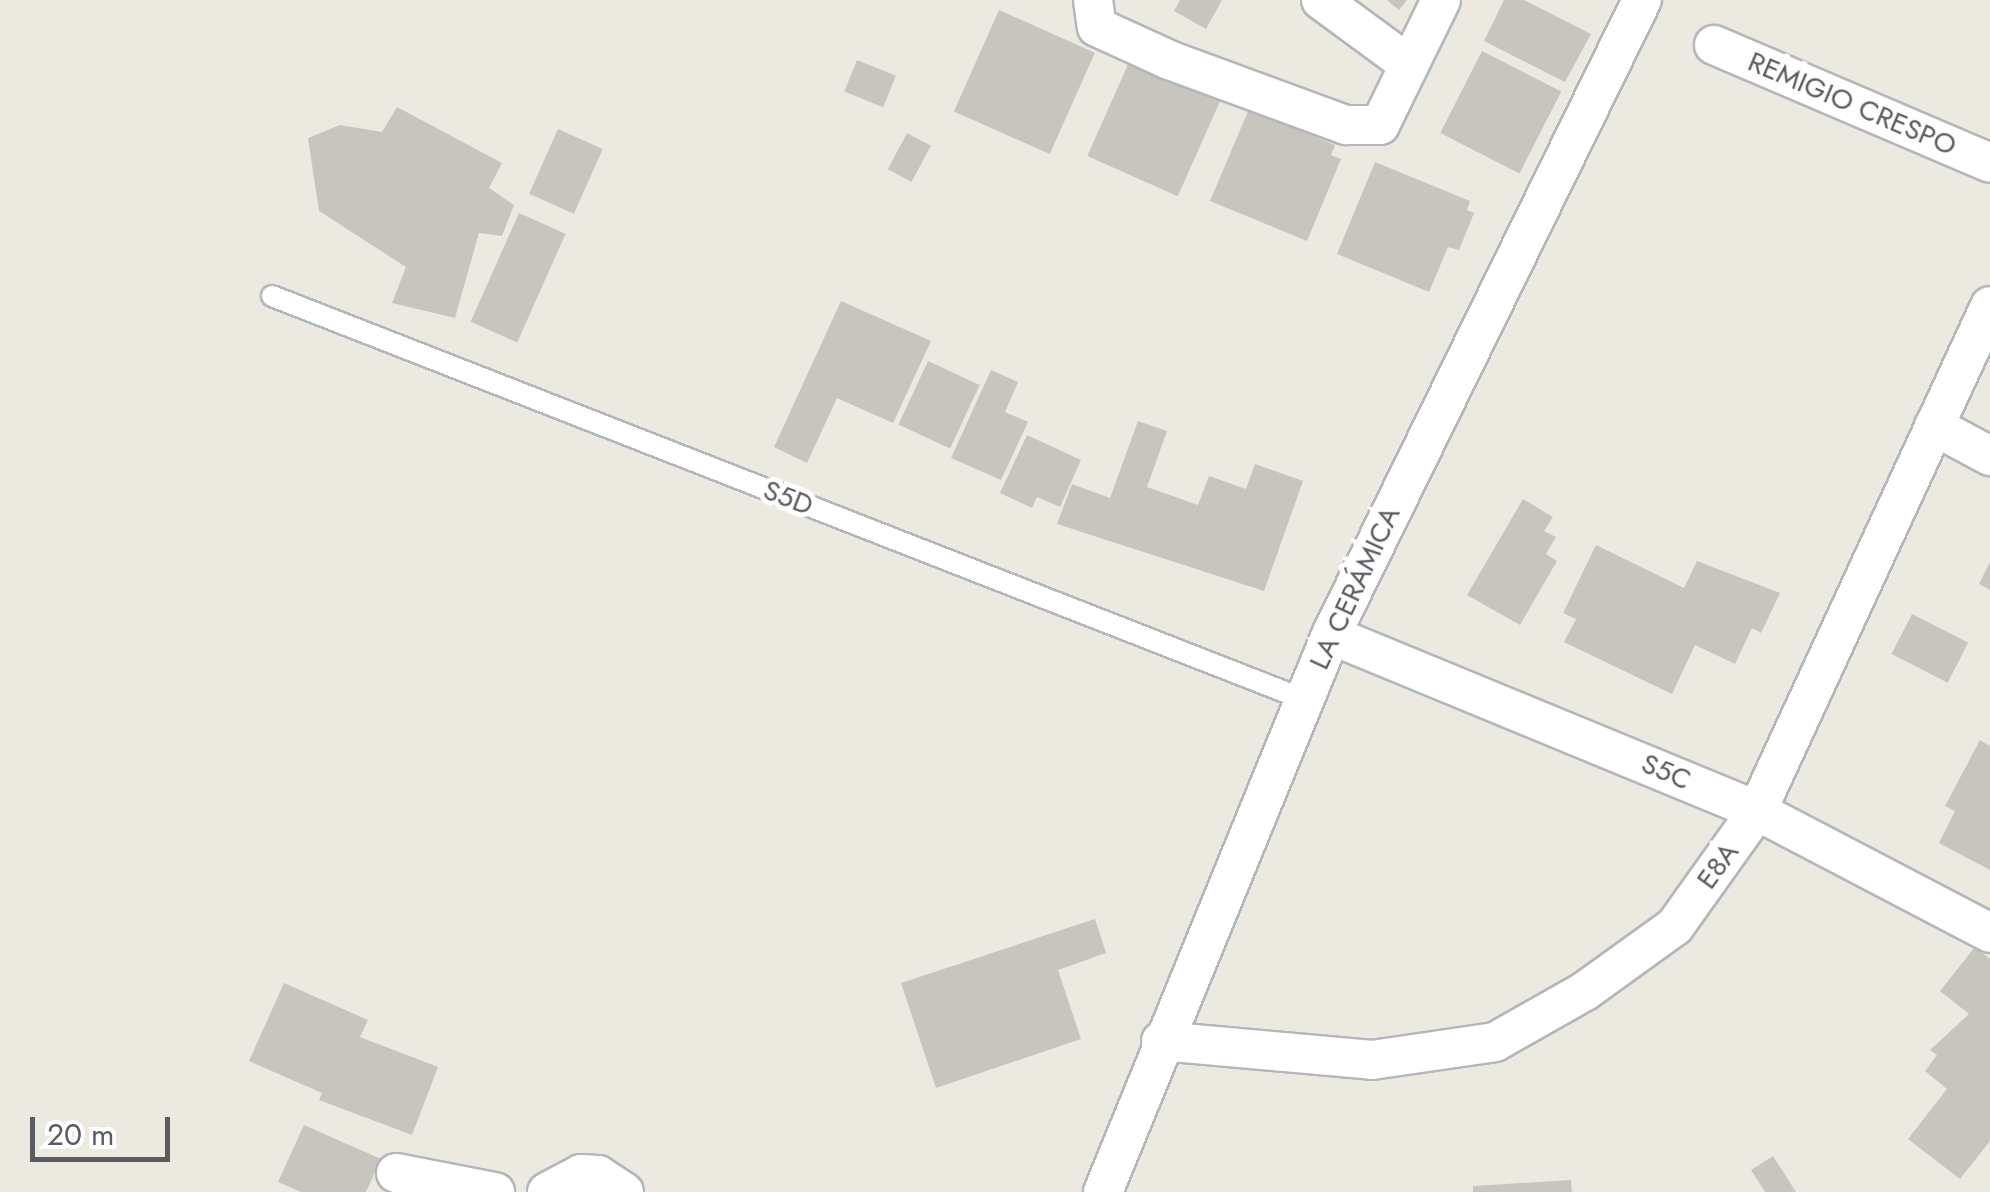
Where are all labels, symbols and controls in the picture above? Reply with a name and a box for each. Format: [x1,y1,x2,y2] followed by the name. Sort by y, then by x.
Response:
[1743,45,1961,163] street label: REMIGIO CRESPO
[759,473,817,523] street label: S5D
[1303,501,1407,675] street label: LA CERÁMICA
[1636,747,1696,797] street label: S5C
[1690,836,1746,896] street label: E8A
[35,1097,175,1159] scale bar
[47,1113,114,1156] text: 20 m

